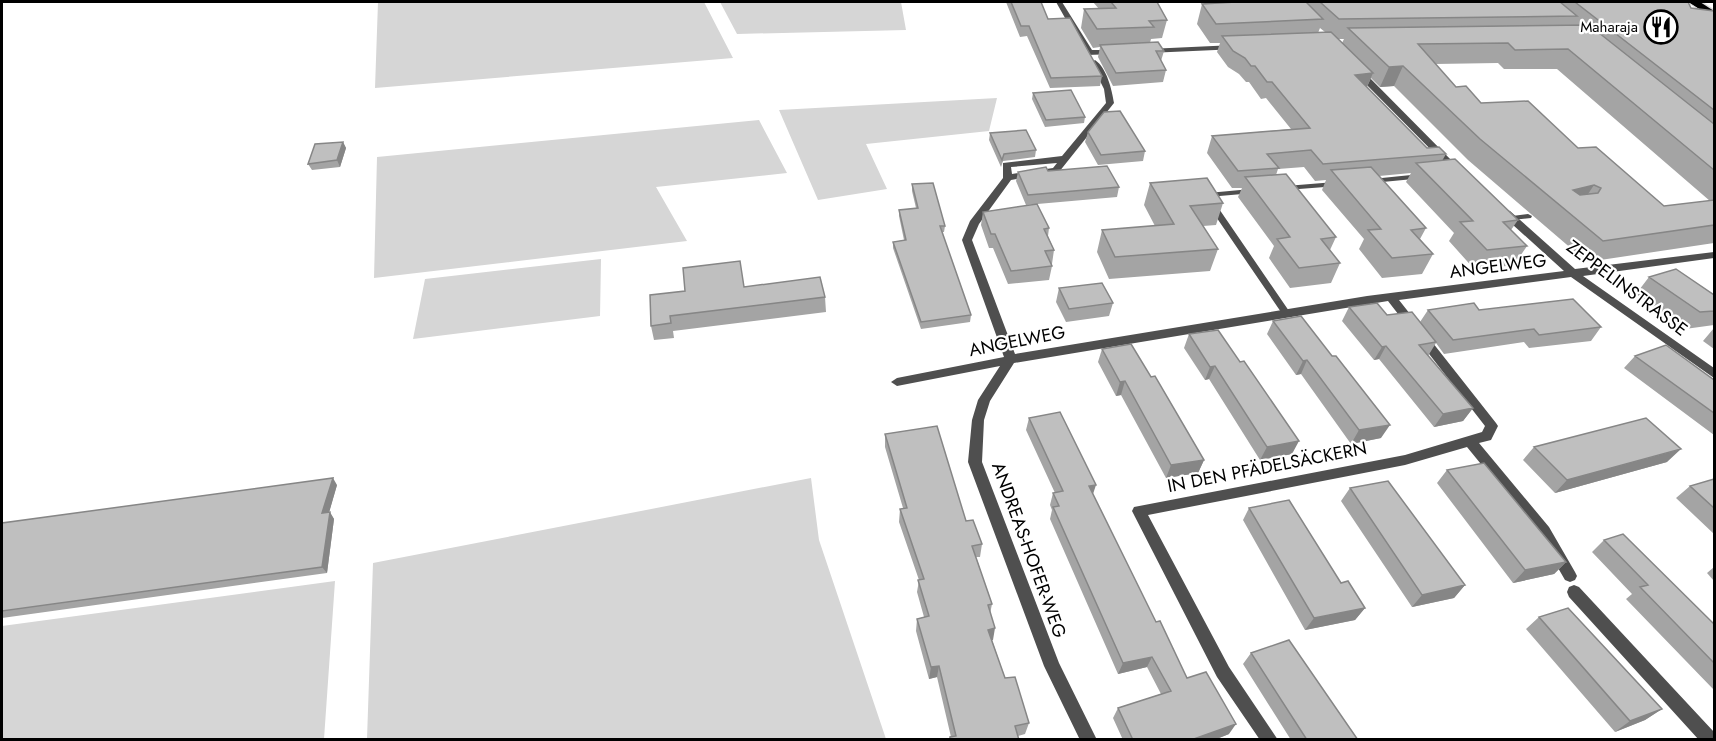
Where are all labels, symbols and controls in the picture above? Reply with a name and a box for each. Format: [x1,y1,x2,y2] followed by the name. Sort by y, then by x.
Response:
[1643,9,1679,45] restaurant icon: Maharaja
[1580,16,1638,38] place label: Maharaja
[1561,234,1693,342] street label: ZEPPELINSTRASSE
[1448,247,1548,285] street label: ANGELWEG
[967,319,1067,363] street label: ANGELWEG
[1165,435,1369,499] street label: IN DEN PFÄDELSÄCKERN
[985,459,1073,641] street label: ANDREAS-HOFER-WEG

